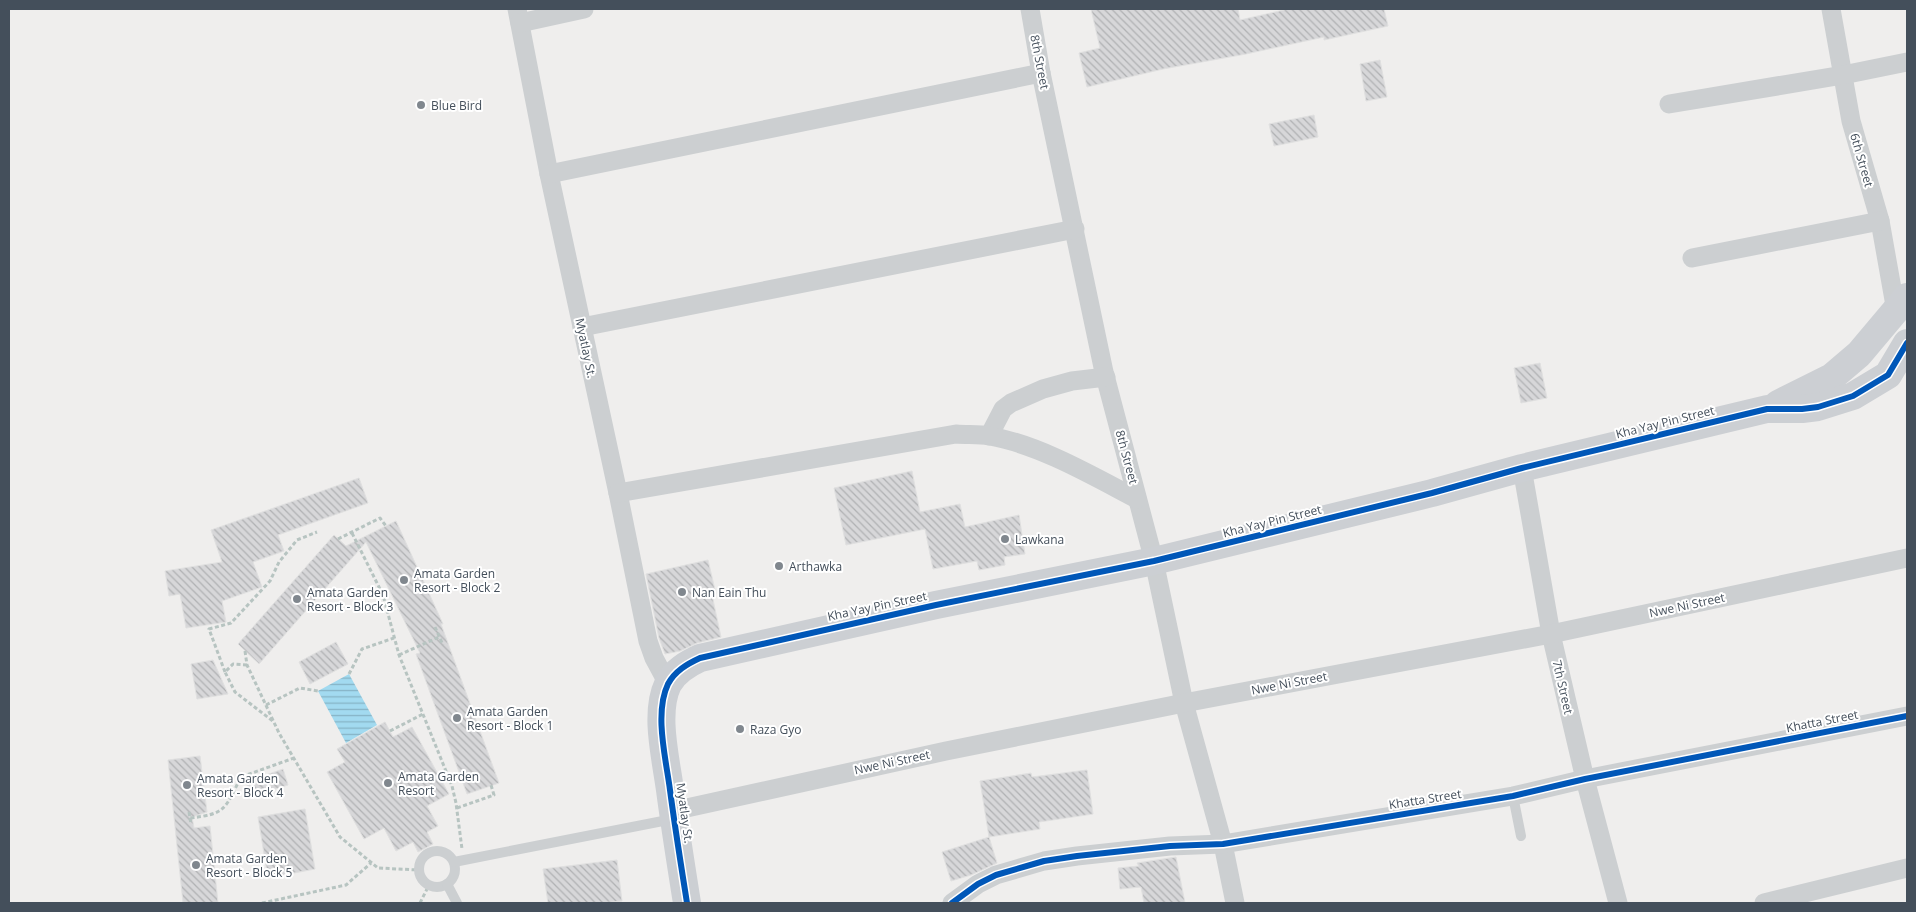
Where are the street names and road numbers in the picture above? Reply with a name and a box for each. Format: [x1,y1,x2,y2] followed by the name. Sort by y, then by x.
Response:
[1026,33,1054,91] street label: 8th Street
[1846,131,1878,189] street label: 6th Street
[571,317,601,379] street label: Myatlay St.
[1614,402,1716,442] street label: Kha Yay Pin Street
[1112,428,1142,486] street label: 8th Street
[1221,501,1323,541] street label: Kha Yay Pin Street
[826,587,928,625] street label: Kha Yay Pin Street
[1648,589,1726,621] street label: Nwe Ni Street
[1549,658,1577,716] street label: 7th Street
[1250,667,1328,699] street label: Nwe Ni Street
[1784,706,1860,736] street label: Khatta Street
[853,746,931,778] street label: Nwe Ni Street
[672,782,698,844] street label: Myatlay St.
[1388,785,1462,813] street label: Khatta Street

